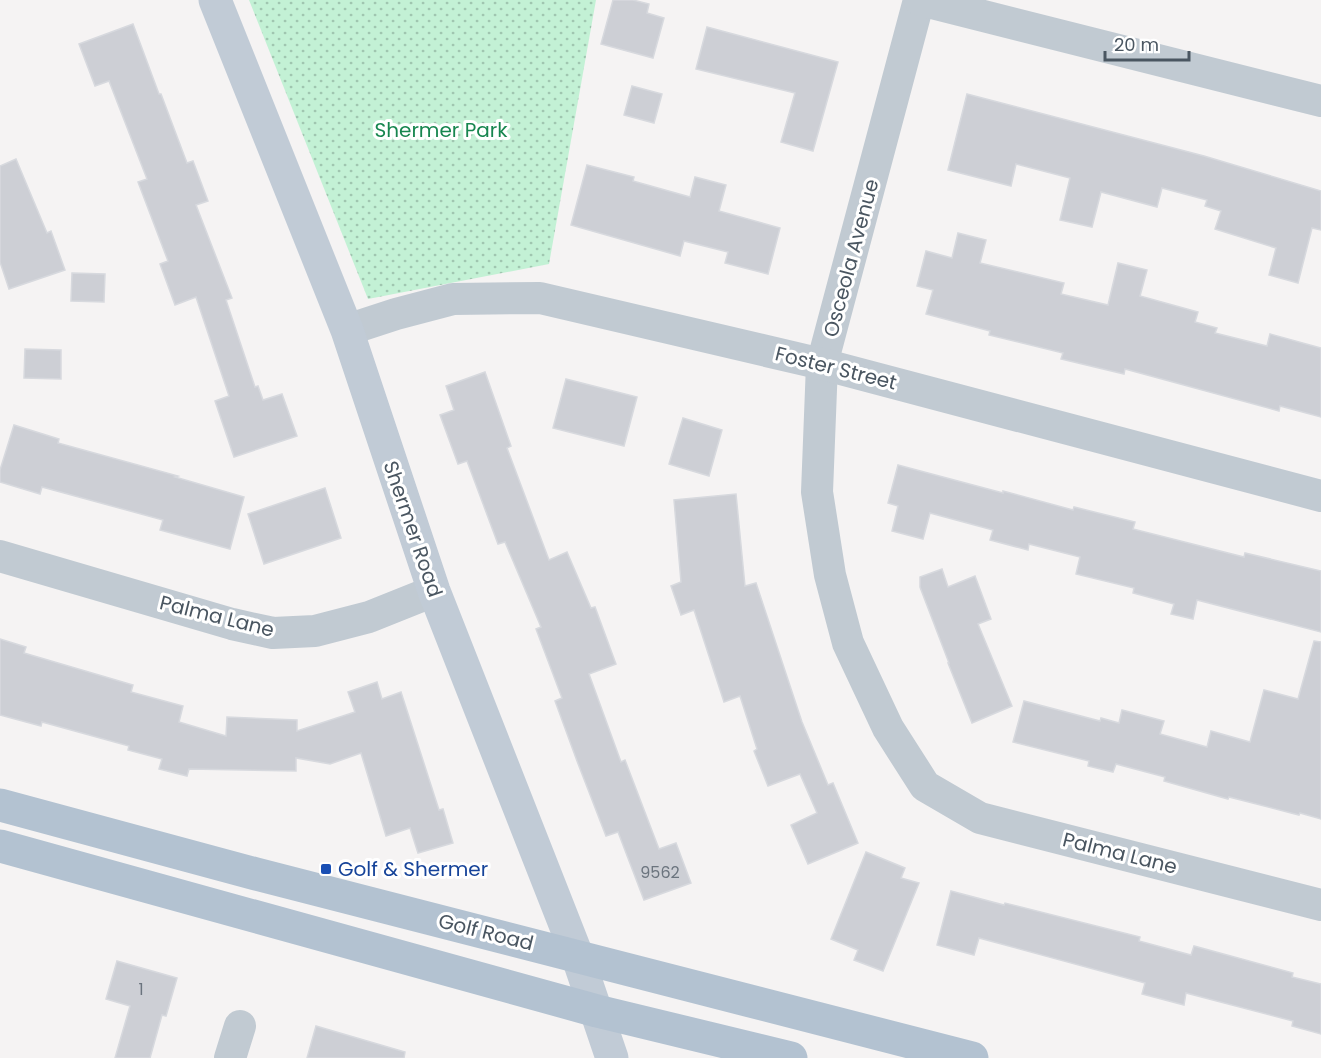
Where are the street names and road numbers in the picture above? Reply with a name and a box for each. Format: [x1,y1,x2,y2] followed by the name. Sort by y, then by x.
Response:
[816,176,886,340] street label: Osceola Avenue
[772,339,900,397] street label: Foster Street
[377,457,449,601] street label: Shermer Road
[157,588,277,644] street label: Palma Lane
[1060,825,1180,881] street label: Palma Lane
[435,907,537,957] street label: Golf Road

